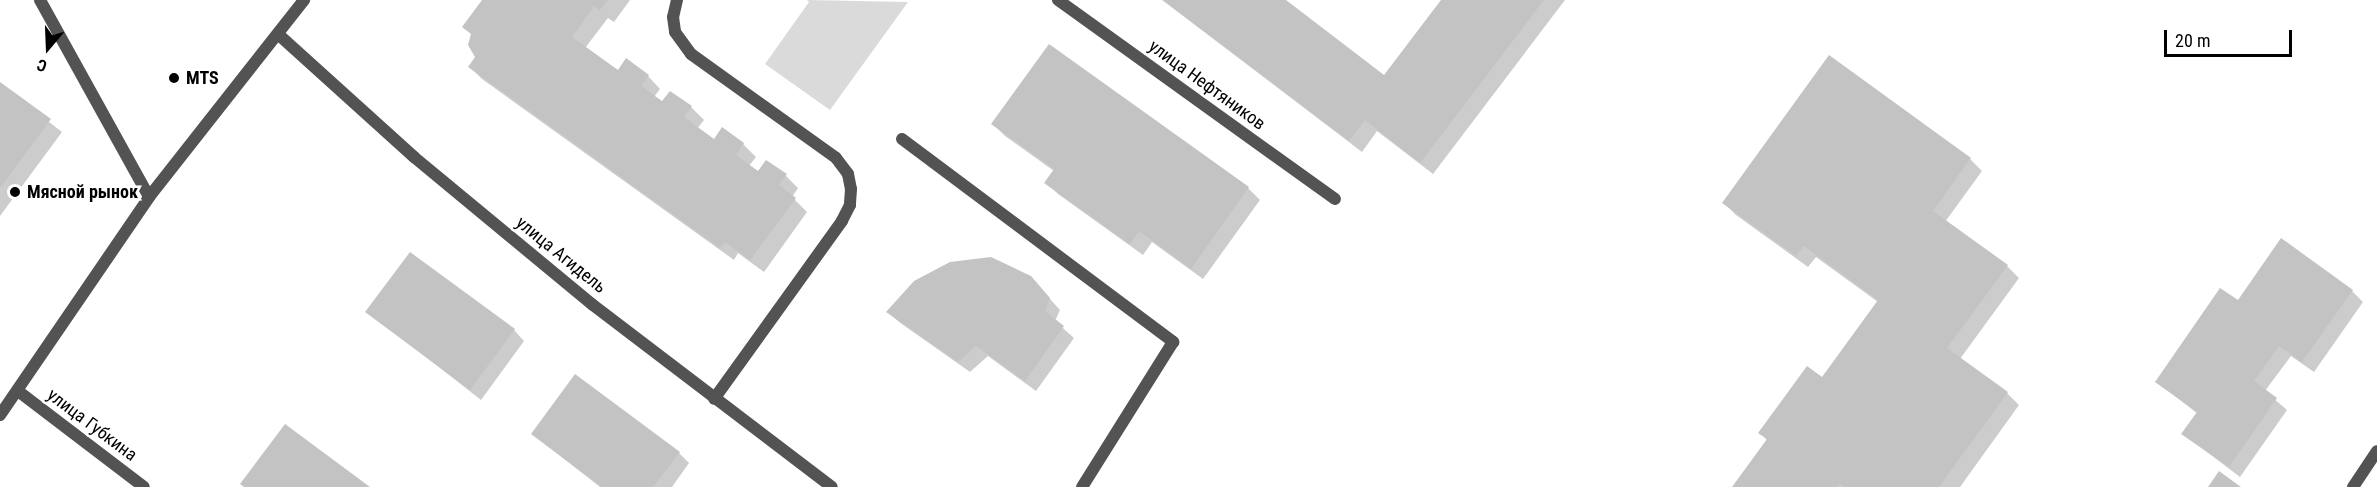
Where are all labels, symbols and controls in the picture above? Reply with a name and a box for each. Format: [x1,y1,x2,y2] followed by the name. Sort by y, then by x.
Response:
[18,18,78,78] north arrow
[2167,18,2294,56] scale bar
[2175,30,2210,51] text: 20 m
[1144,35,1270,135] street label: улица Нефтяников
[35,55,49,76] text: С
[186,67,219,89] place label: MTS
[167,71,181,85] marker: MTS
[27,181,138,203] place label: Мясной рынок
[8,185,22,199] marker: Мясной рынок
[512,212,610,298] street label: улица Агидель
[43,384,141,466] street label: улица Губкина

